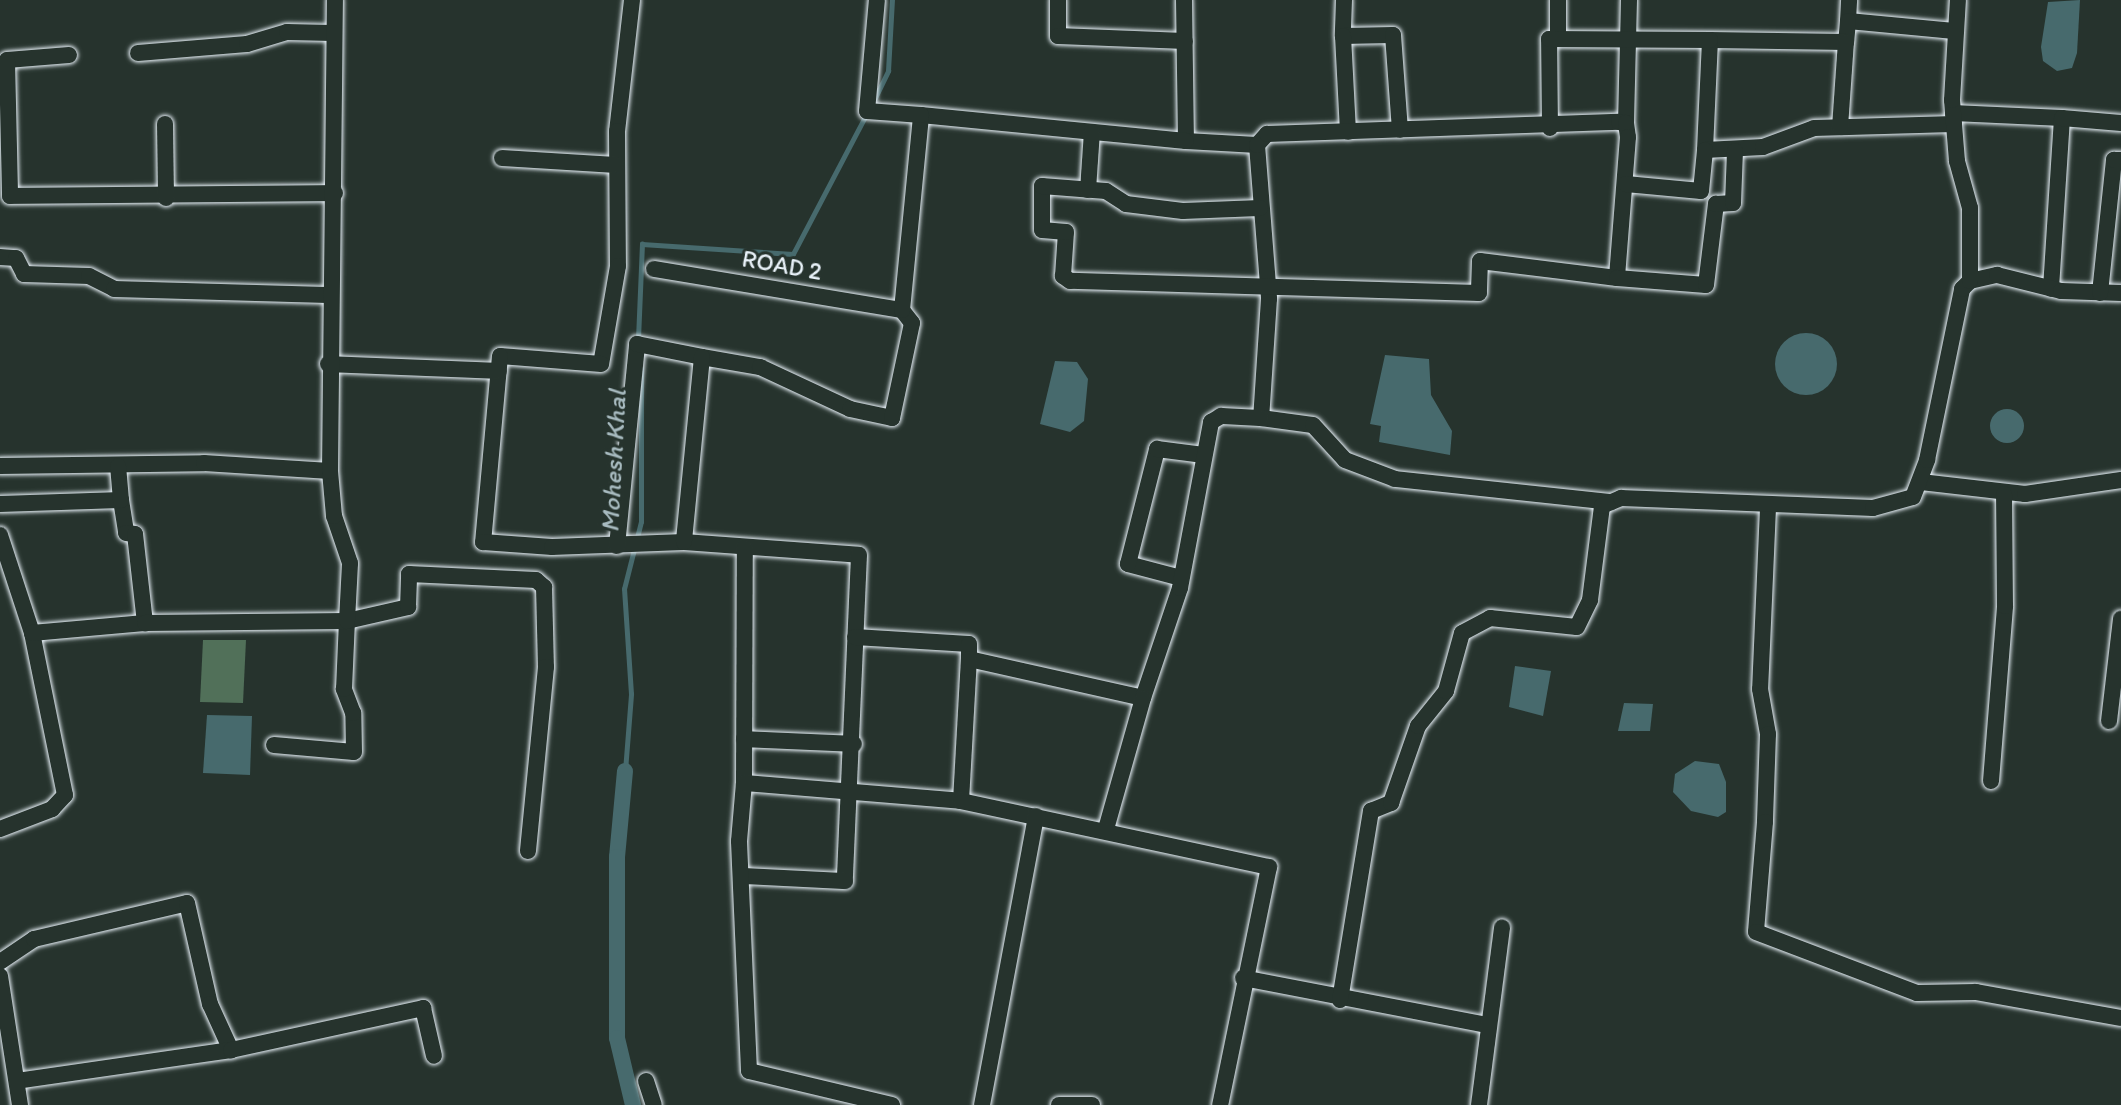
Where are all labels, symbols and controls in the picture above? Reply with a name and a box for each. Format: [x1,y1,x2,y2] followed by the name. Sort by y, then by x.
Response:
[740,244,824,286] street label: ROAD 2
[595,389,633,533] water label: Mohesh Khal

